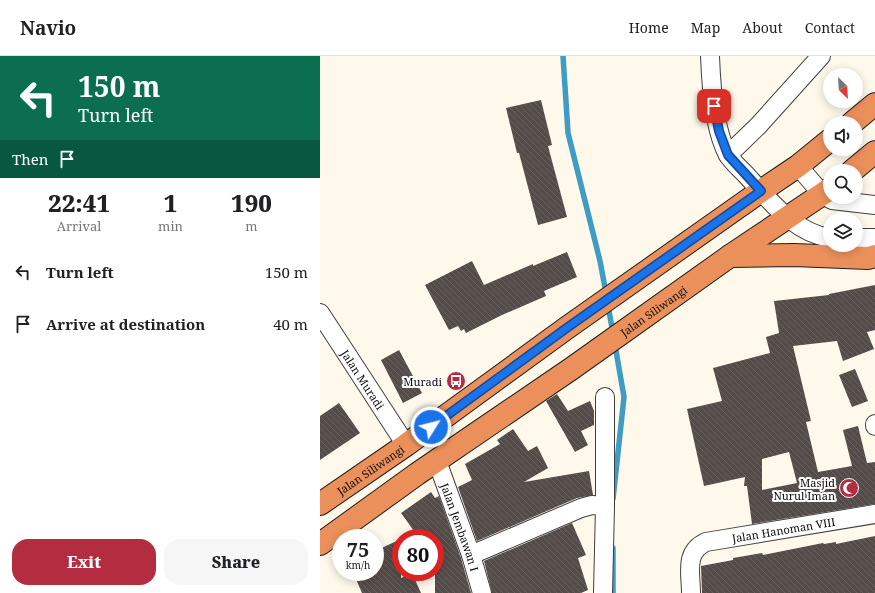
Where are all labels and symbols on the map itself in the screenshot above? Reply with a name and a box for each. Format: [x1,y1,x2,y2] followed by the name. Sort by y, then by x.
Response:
[823,68,863,108] north arrow
[697,89,731,123] pin
[616,281,690,340] street label: Jalan Siliwangi
[338,346,388,412] street label: Jalan Muradi
[445,370,467,392] bus stop icon: Muradi
[403,374,442,389] place label: Muradi
[410,406,452,448] position arrow
[333,441,407,498] street label: Jalan Siliwangi
[773,475,835,503] place label: Masjid Nurul Iman
[838,477,860,499] mosque icon: Masjid Nurul Iman
[438,480,483,573] street label: Jalan Jembawan I
[730,513,836,545] street label: Jalan Hanoman VIII
[392,529,444,581] speed limit sign: 80

